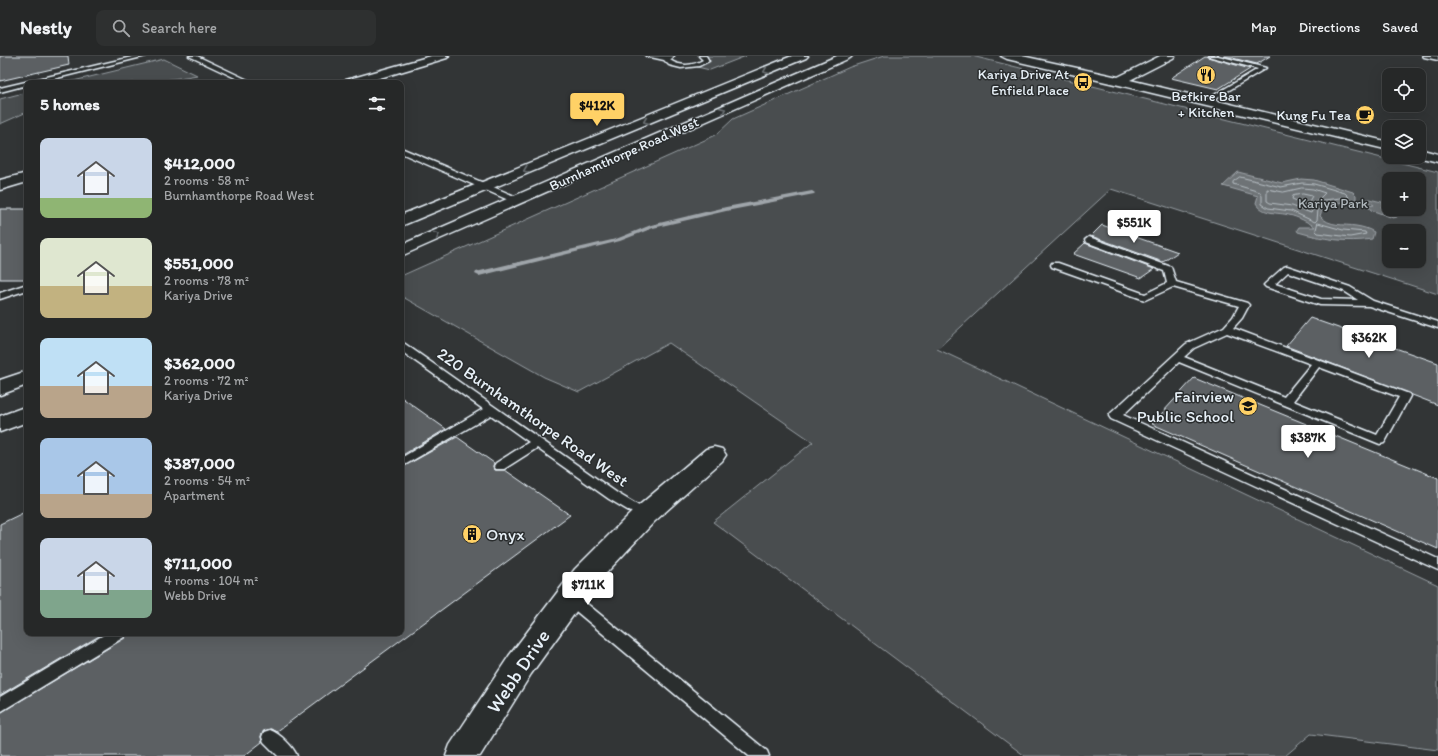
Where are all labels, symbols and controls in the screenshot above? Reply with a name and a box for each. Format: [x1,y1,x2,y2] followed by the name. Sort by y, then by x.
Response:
[96,10,376,46] search box
[20,16,72,39] text: Nestly
[110,17,132,39] icon: search
[142,19,217,37] text: Search here
[1251,19,1277,36] text: Map
[1299,19,1360,36] text: Directions
[1382,19,1418,36] text: Saved
[1195,64,1217,86] restaurant icon: Befkire Bar + Kitchen
[763,66,771,74] one-way arrow
[978,66,1069,99] place label: Kariya Drive At Enfield Place
[1382,68,1426,268] map controls
[1382,68,1426,112] button: locate
[1072,71,1094,93] bus stop icon: Kariya Drive At Enfield Place
[1171,88,1241,121] place label: Befkire Bar + Kitchen
[366,93,388,115] icon: filters
[569,93,625,127] pin: $412K
[40,94,100,114] text: 5 homes
[579,98,615,113] text: $412K
[1354,104,1376,126] cafe icon: Kung Fu Tea
[719,107,726,115] one-way arrow
[1276,107,1352,124] place label: Kung Fu Tea
[547,113,701,195] street label: Burnhamthorpe Road West
[643,116,650,124] one-way arrow
[1382,120,1426,164] button: layers
[164,153,235,173] text: $412,000
[72,154,120,202] icon: home
[522,165,530,173] one-way arrow
[1382,172,1426,216] button: +
[164,173,249,188] text: 2 rooms · 58 m²
[164,188,314,203] text: Burnhamthorpe Road West
[1298,195,1369,212] park label: Kariya Park
[1106,210,1162,244] pin: $551K
[1117,215,1151,230] text: $551K
[1382,224,1426,268] button: −
[432,232,440,240] one-way arrow
[164,253,234,273] text: $551,000
[72,254,120,302] icon: home
[164,273,249,288] text: 2 rooms · 78 m²
[164,288,233,303] text: Kariya Drive
[1341,325,1397,359] pin: $362K
[1351,330,1387,345] text: $362K
[434,343,633,491] street label: 220 Burnhamthorpe Road West
[164,353,235,373] text: $362,000
[72,354,120,402] icon: home
[164,373,249,388] text: 2 rooms · 72 m²
[1137,386,1234,426] place label: Fairview Public School
[164,388,233,403] text: Kariya Drive
[1237,395,1259,417] school or university icon: Fairview Public School
[1280,425,1336,459] pin: $387K
[1290,430,1326,445] text: $387K
[164,453,235,473] text: $387,000
[72,454,120,502] icon: home
[164,473,250,488] text: 2 rooms · 54 m²
[164,488,225,503] text: Apartment
[461,523,483,545] building icon: Onyx
[486,524,525,544] place label: Onyx
[164,553,232,573] text: $711,000
[72,554,120,602] icon: home
[560,572,616,606] pin: $711K
[164,573,258,588] text: 4 rooms · 104 m²
[571,577,605,592] text: $711K
[164,588,226,603] text: Webb Drive
[481,625,555,717] street label: Webb Drive

